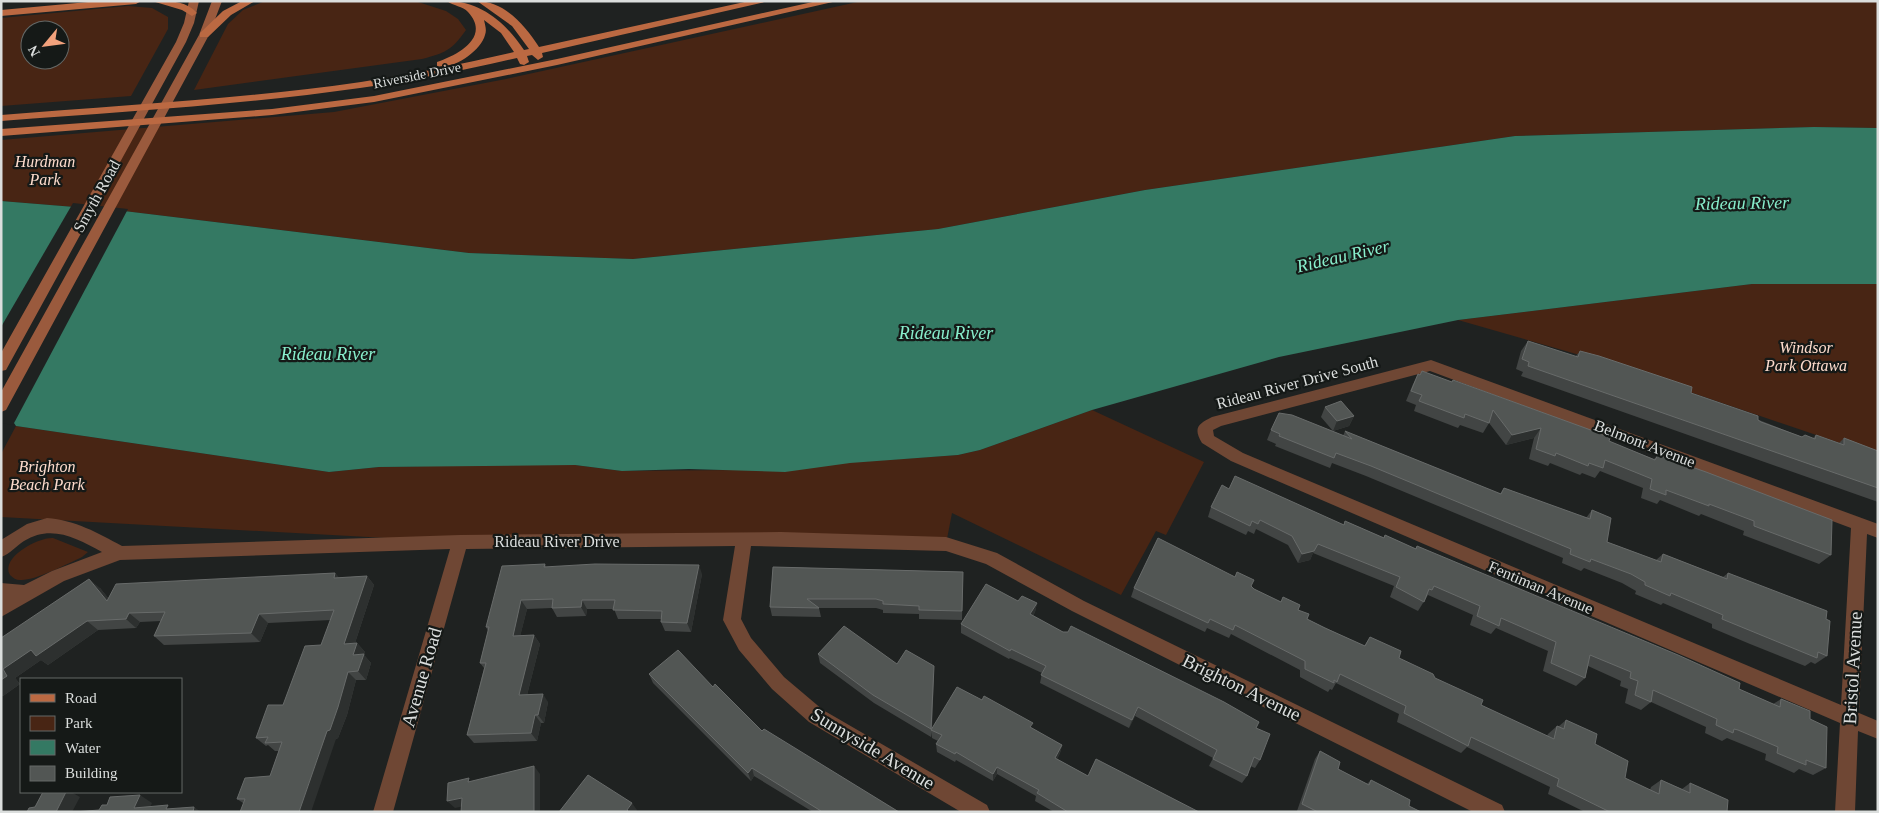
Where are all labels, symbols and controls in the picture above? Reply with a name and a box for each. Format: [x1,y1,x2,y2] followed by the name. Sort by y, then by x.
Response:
[20,20,70,70] north arrow
[25,43,43,59] text: N
[372,60,462,91] street label: Riverside Drive
[14,153,75,188] park label: Hurdman Park
[70,157,124,236] street label: Smyth Road
[1694,192,1790,214] water label: Rideau River
[1294,235,1392,277] water label: Rideau River
[898,323,994,343] water label: Rideau River
[1764,339,1847,374] park label: Windsor Park Ottawa
[280,344,376,364] water label: Rideau River
[1214,353,1380,412] street label: Rideau River Drive South
[1592,416,1698,471] street label: Belmont Avenue
[9,458,85,493] park label: Brighton Beach Park
[494,533,620,550] street label: Rideau River Drive
[1486,558,1596,617] street label: Fentiman Avenue
[1839,611,1866,725] street label: Bristol Avenue
[397,624,446,729] street label: Avenue Road
[1179,650,1304,725] street label: Brighton Avenue
[20,678,182,793] legend
[65,690,97,706] text: Road
[807,703,938,794] street label: Sunnyside Avenue
[65,715,93,731] text: Park
[65,740,100,756] text: Water
[65,765,118,781] text: Building

